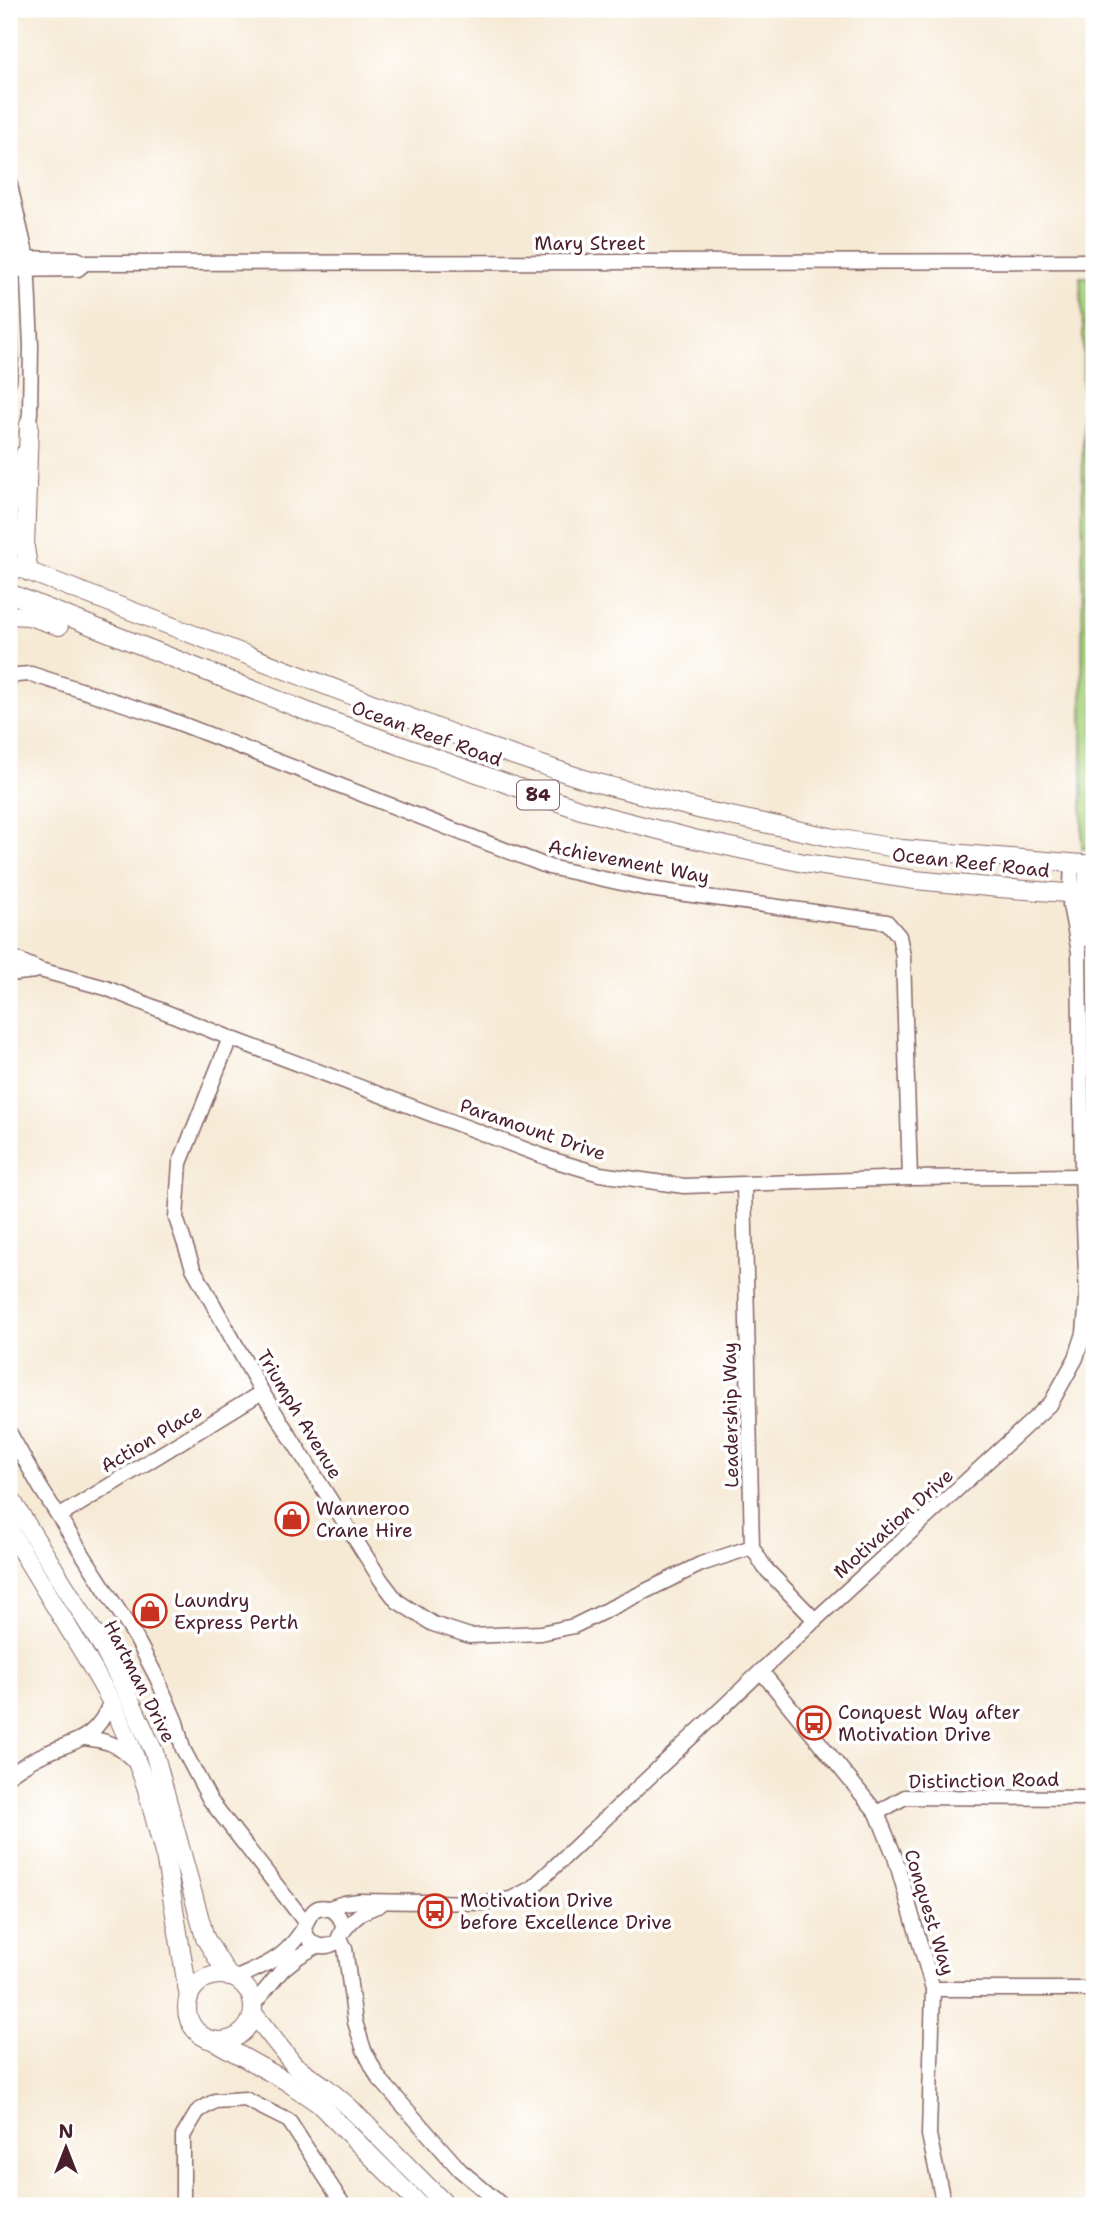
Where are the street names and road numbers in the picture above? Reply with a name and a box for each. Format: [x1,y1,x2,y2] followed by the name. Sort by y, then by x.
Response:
[534,231,646,256] street label: Mary Street
[348,695,506,772] street label: Ocean Reef Road
[517,780,559,810] road number: 84
[546,834,712,889] street label: Achievement Way
[891,842,1051,883] street label: Ocean Reef Road
[457,1093,609,1166] street label: Paramount Drive
[717,1342,744,1488] street label: Leadership Way
[251,1345,348,1484] street label: Triumph Avenue
[96,1398,207,1478] street label: Action Place
[828,1463,959,1584] street label: Motivation Drive
[98,1616,181,1747] street label: Hartman Drive
[909,1767,1059,1794] street label: Distinction Road
[898,1846,961,1978] street label: Conquest Way

